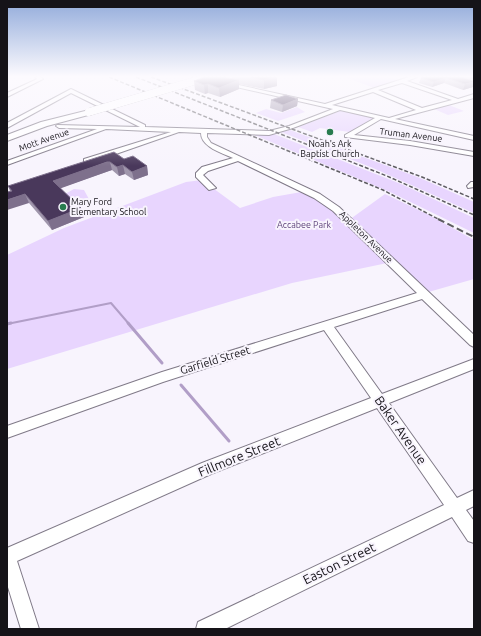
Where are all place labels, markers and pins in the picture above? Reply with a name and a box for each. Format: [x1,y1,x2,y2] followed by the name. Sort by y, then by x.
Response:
[325,127,335,137] marker: Noah's Ark Baptist Church
[300,139,360,159] place label: Noah's Ark Baptist Church
[71,197,147,217] place label: Mary Ford Elementary School
[58,202,68,212] marker: Mary Ford Elementary School

